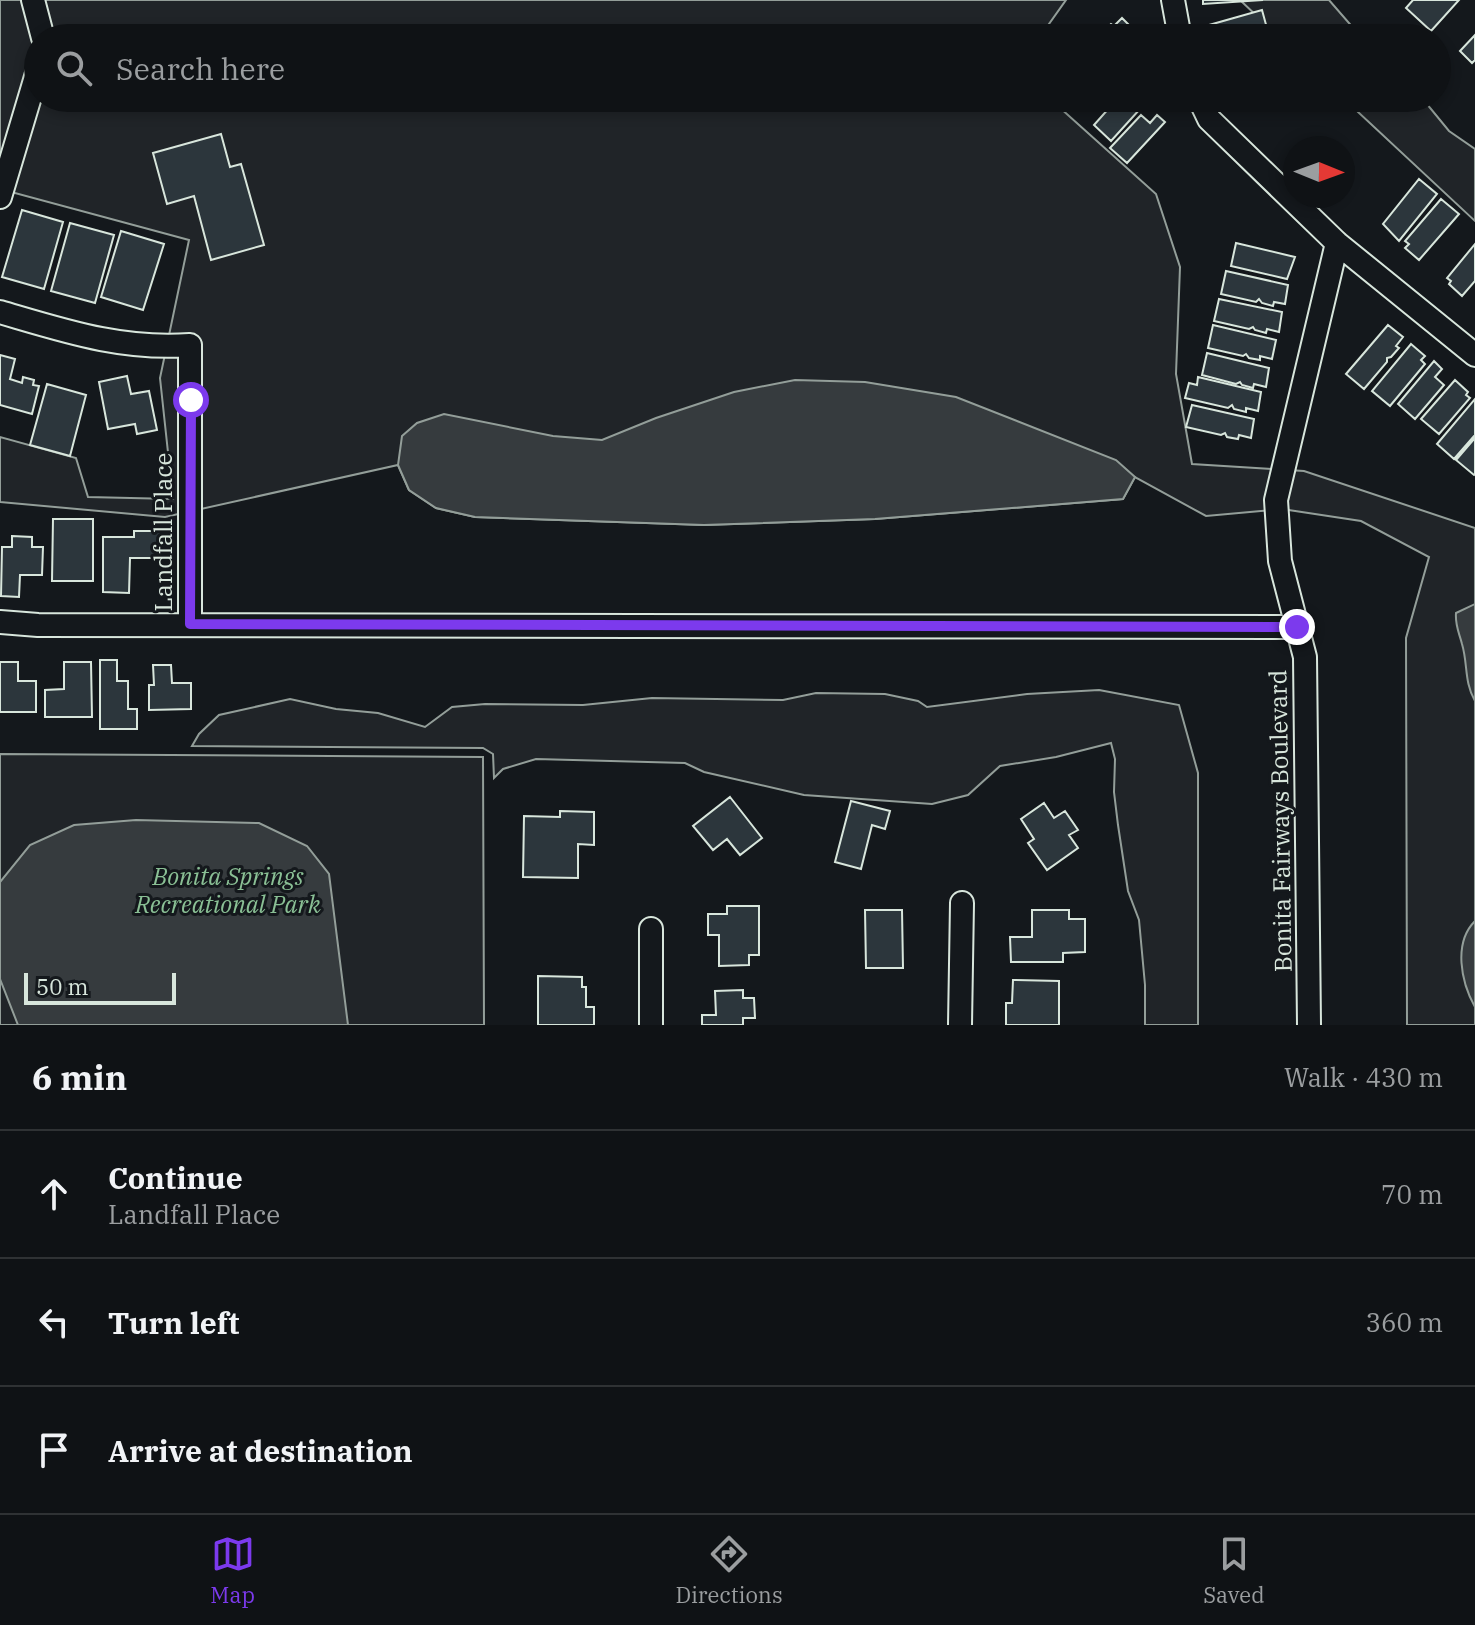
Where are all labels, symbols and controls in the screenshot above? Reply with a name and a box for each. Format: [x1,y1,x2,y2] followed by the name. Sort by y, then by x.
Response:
[24,24,1451,112] search box
[52,46,96,90] icon: search
[116,49,285,88] text: Search here
[1283,136,1355,208] north arrow
[173,382,209,418] route start
[147,453,179,611] street label: Landfall Place
[1279,609,1315,645] route end
[1261,670,1299,972] street label: Bonita Fairways Boulevard
[134,860,321,920] park label: Bonita Springs Recreational Park
[24,969,176,1005] scale bar
[36,972,88,1001] text: 50 m
[32,1055,127,1099] text: 6 min
[1284,1060,1443,1094] text: Walk · 430 m
[108,1158,243,1197] text: Continue
[32,1172,76,1216] icon: ahead
[1381,1177,1443,1211] text: 70 m
[108,1197,280,1231] text: Landfall Place
[32,1300,76,1344] icon: left
[108,1303,240,1342] text: Turn left
[1365,1305,1443,1339] text: 360 m
[32,1428,76,1472] icon: arrive
[108,1431,413,1470] text: Arrive at destination
[210,1532,255,1609] tab: Map
[675,1532,783,1609] tab: Directions
[1203,1532,1265,1609] tab: Saved

